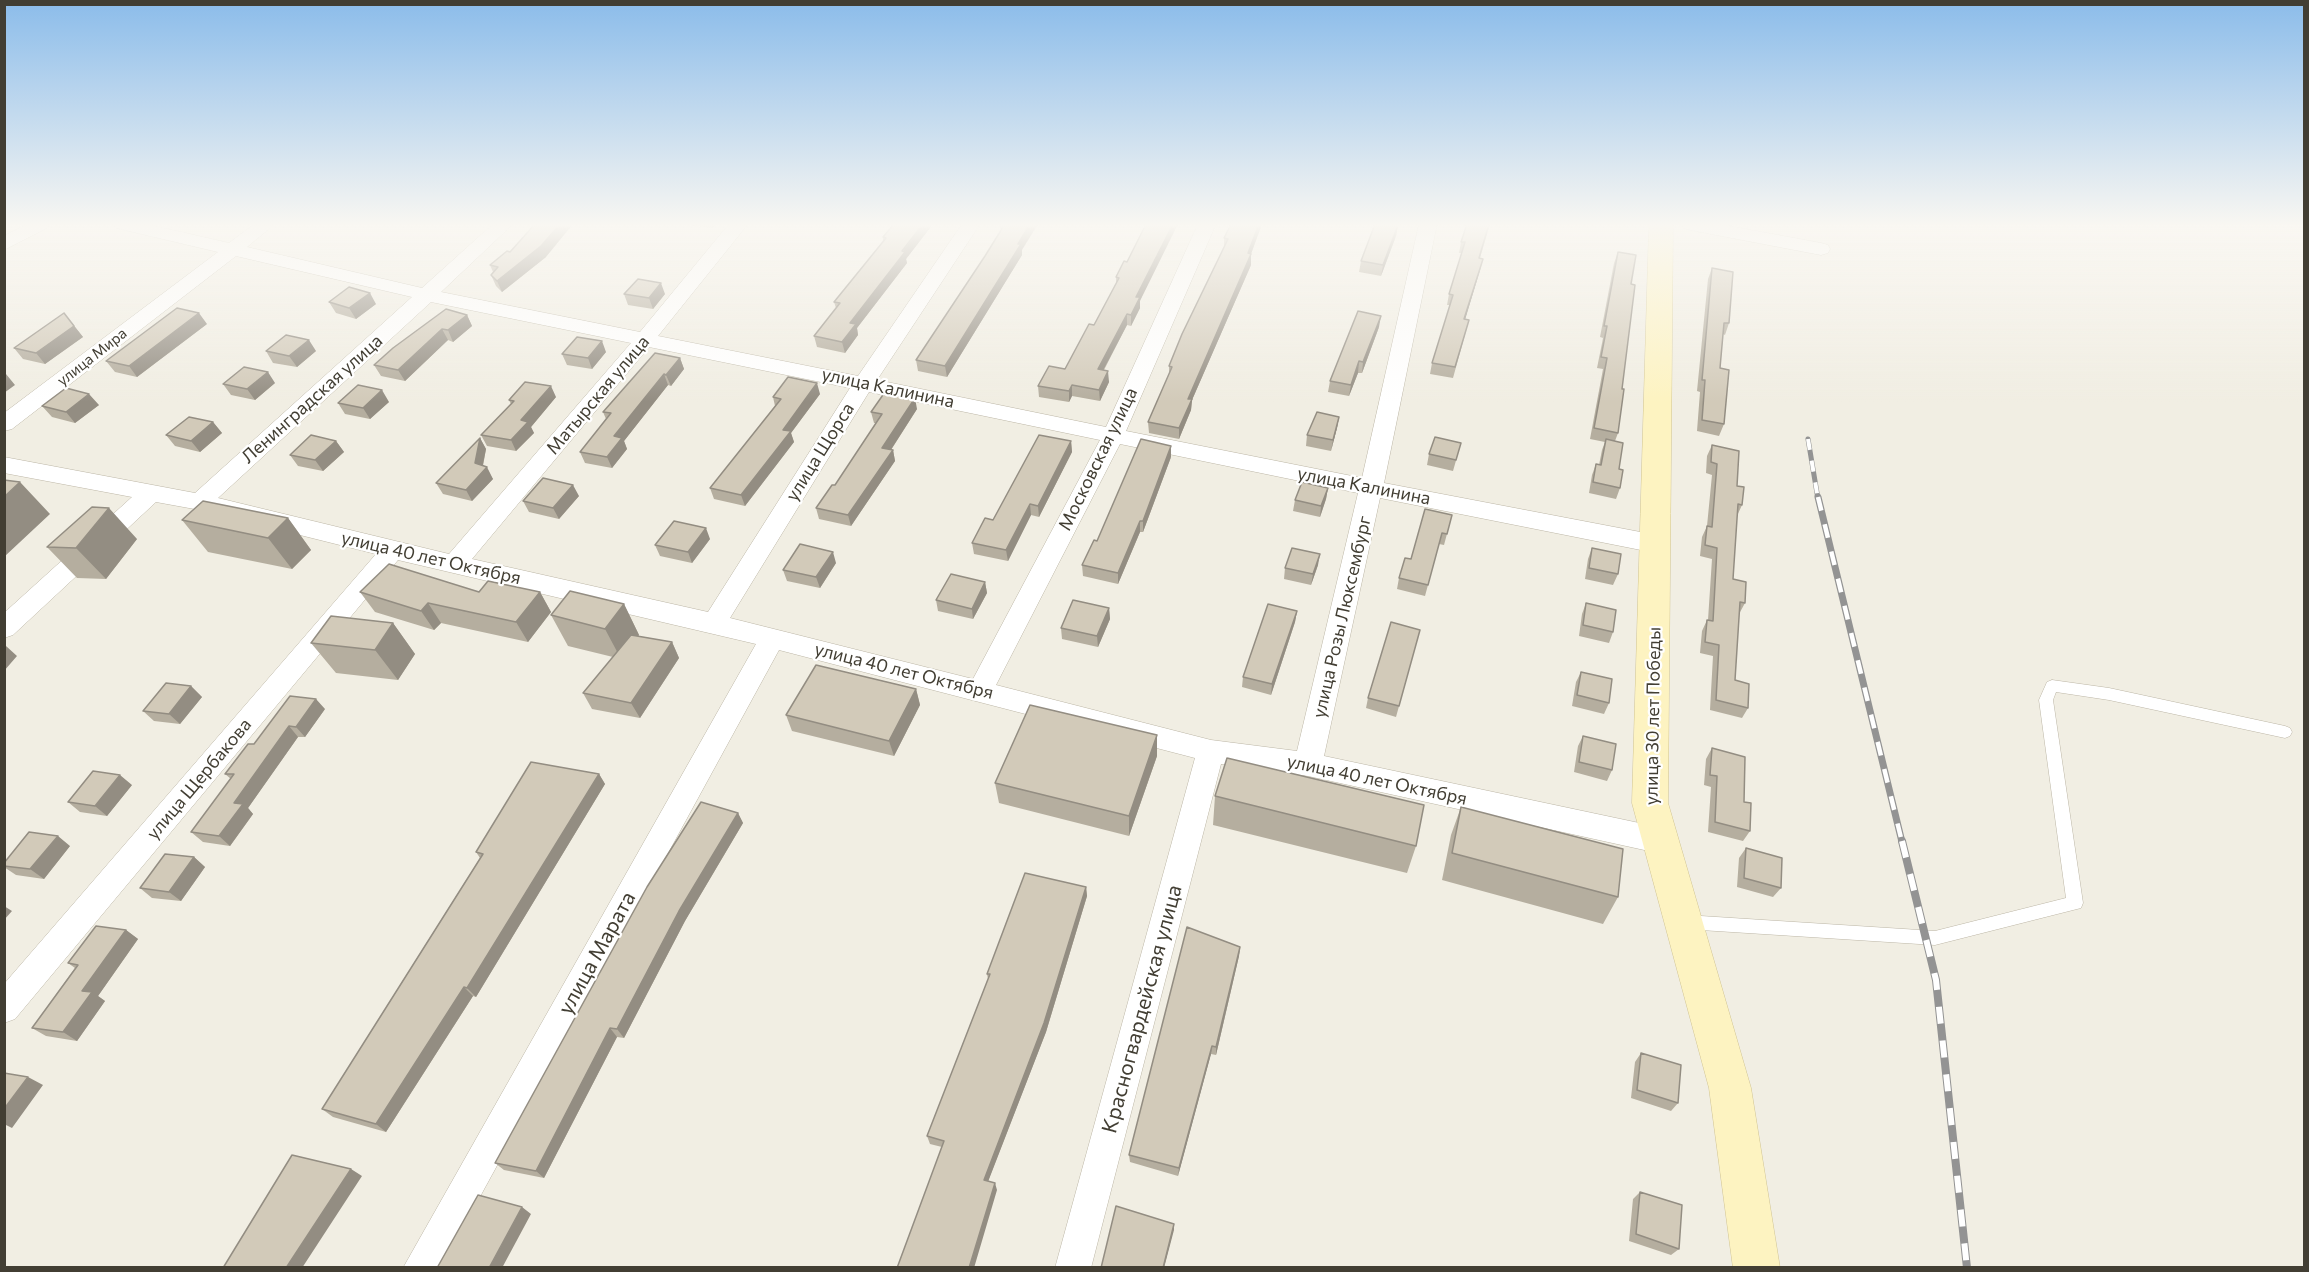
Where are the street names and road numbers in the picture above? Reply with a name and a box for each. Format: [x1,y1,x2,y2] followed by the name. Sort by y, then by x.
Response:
[54,324,130,390] street label: улица Мира
[237,330,387,468] street label: Ленинградская улица
[542,331,654,459] street label: Матырская улица
[820,363,956,413] street label: улица Калинина
[1054,384,1142,534] street label: Московская улица
[781,399,859,505] street label: улица Щорса
[1296,463,1432,509] street label: улица Калинина
[1308,514,1376,720] street label: улица Розы Люксембург
[339,527,523,589] street label: улица 40 лет Октября
[1641,627,1665,805] street label: улица 30 лет Победы
[812,638,996,704] street label: улица 40 лет Октября
[142,714,256,844] street label: улица Щербакова
[1285,750,1469,810] street label: улица 40 лет Октября
[1097,882,1187,1136] street label: Красногвардейская улица
[553,887,641,1019] street label: улица Марата

